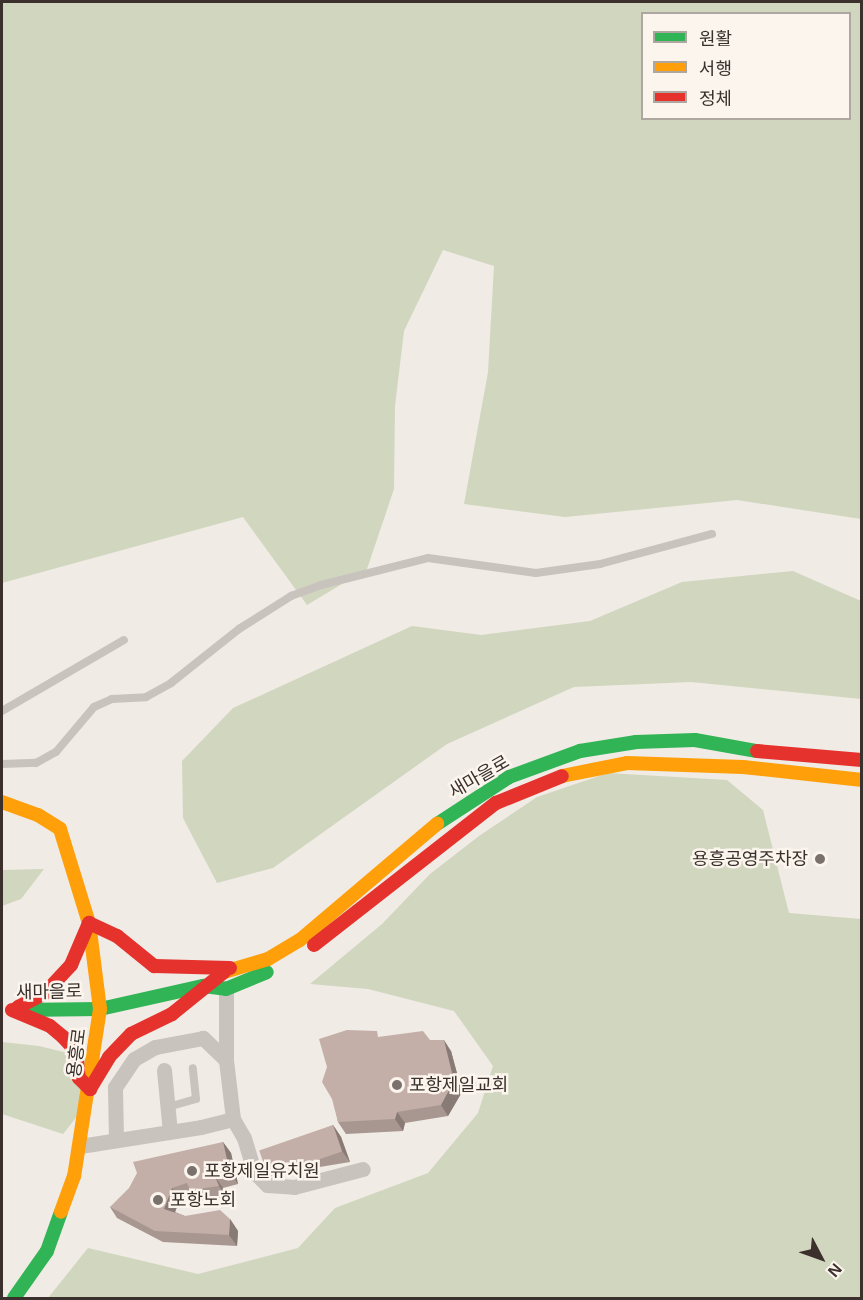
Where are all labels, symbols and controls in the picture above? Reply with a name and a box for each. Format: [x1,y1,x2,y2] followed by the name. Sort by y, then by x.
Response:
[641,12,851,120] legend
[699,29,732,49] text: 원활
[699,59,732,79] text: 서행
[699,89,732,109] text: 정체
[445,751,513,803] street label: 새마을로
[692,848,808,870] place label: 용흥공영주차장
[813,852,827,866] marker: 용흥공영주차장
[16,981,82,1003] street label: 새마을로
[63,1027,91,1079] street label: 용흥로
[409,1074,508,1096] place label: 포항제일교회
[390,1078,404,1092] marker: 포항제일교회
[204,1160,320,1182] place label: 포항제일유치원
[185,1164,199,1178] marker: 포항제일유치원
[170,1189,236,1211] place label: 포항노회
[151,1193,165,1207] marker: 포항노회
[791,1228,851,1288] north arrow
[825,1260,845,1280] text: N

